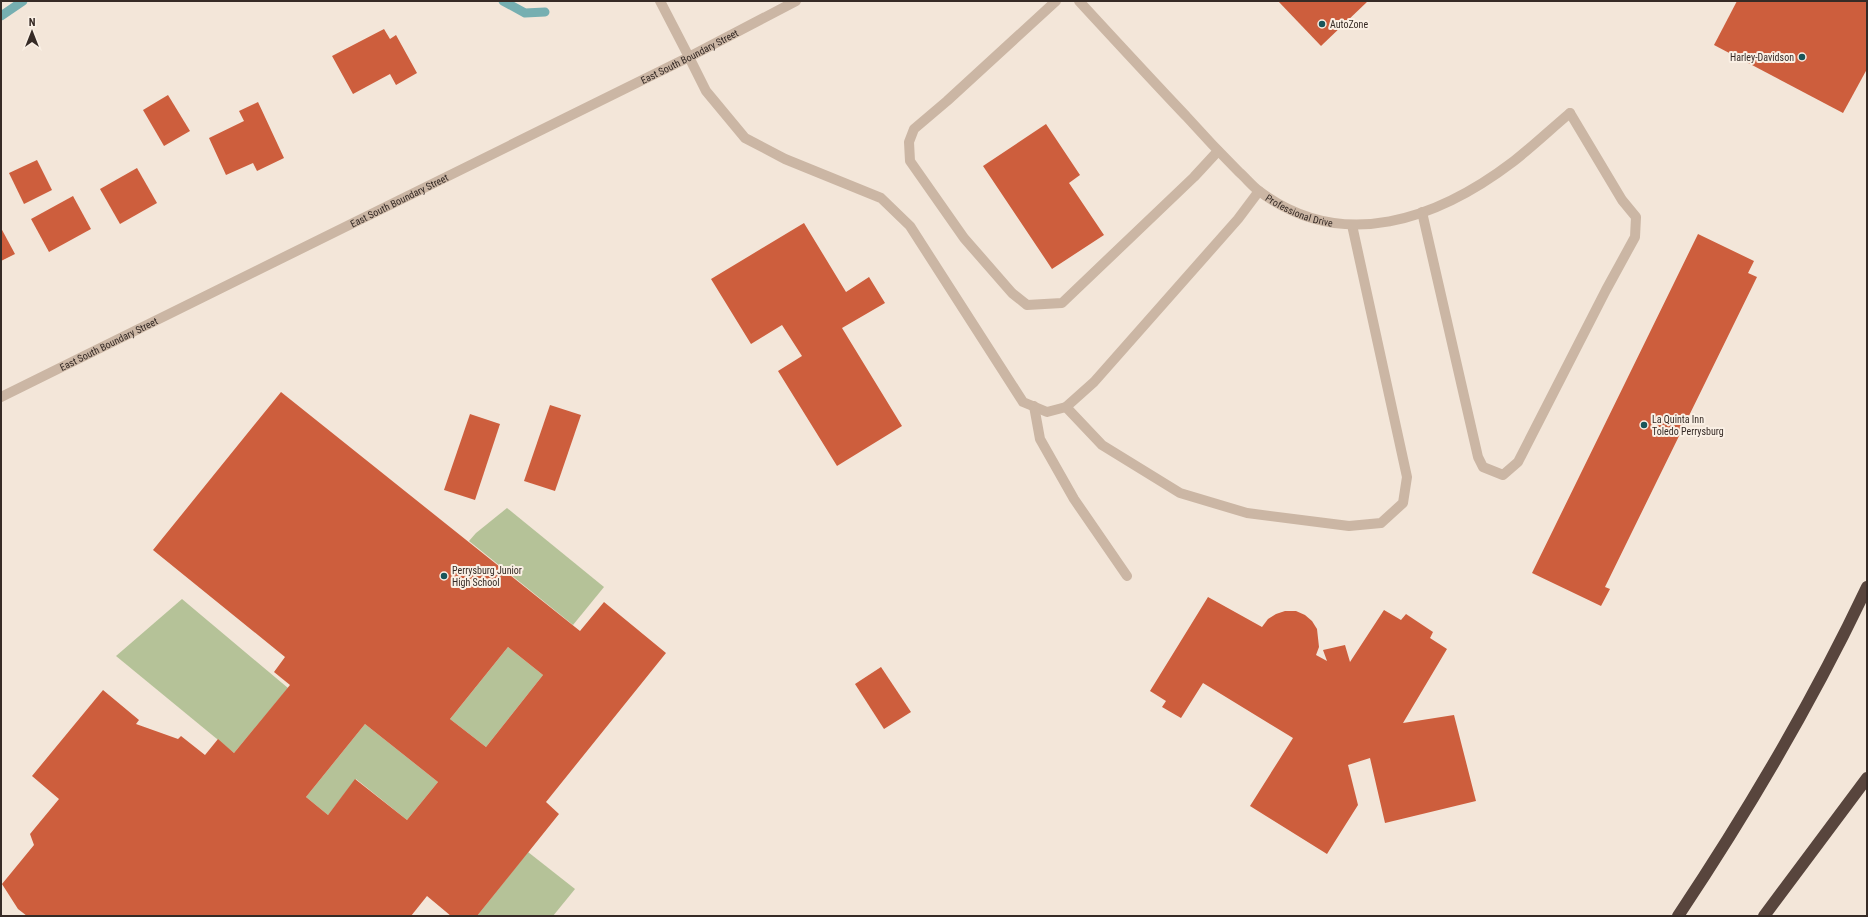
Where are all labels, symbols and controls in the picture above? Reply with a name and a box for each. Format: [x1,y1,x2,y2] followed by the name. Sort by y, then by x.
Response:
[12,12,52,52] north arrow
[29,16,36,29] text: N
[1317,19,1327,29] marker: AutoZone
[1330,19,1368,30] place label: AutoZone
[639,27,740,86] street label: East South Boundary Street
[1730,52,1794,63] place label: Harley-Davidson
[1797,52,1807,62] marker: Harley-Davidson
[349,172,450,230] street label: East South Boundary Street
[1263,192,1334,229] street label: Professional Drive
[58,315,160,373] street label: East South Boundary Street
[1652,414,1724,437] place label: La Quinta Inn Toledo Perrysburg
[1639,420,1649,430] marker: La Quinta Inn Toledo Perrysburg
[452,565,522,588] place label: Perrysburg Junior High School
[439,571,449,581] marker: Perrysburg Junior High School

